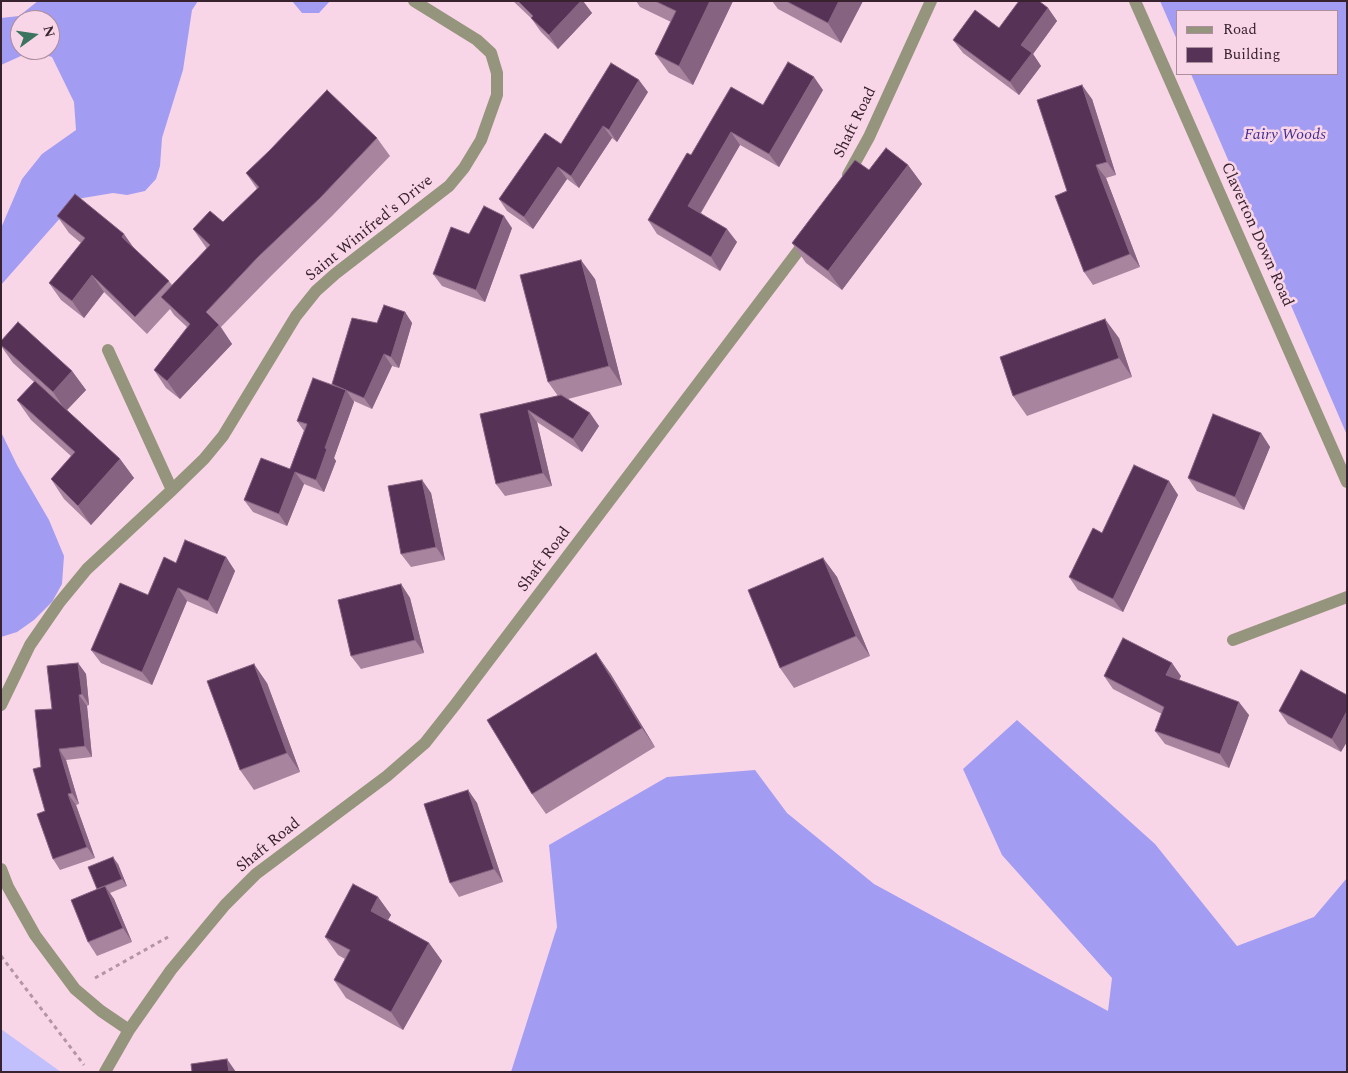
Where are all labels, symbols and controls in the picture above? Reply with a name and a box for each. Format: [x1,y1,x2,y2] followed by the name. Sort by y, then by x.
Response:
[10,10,60,60] north arrow
[1176,10,1338,75] legend
[1223,18,1257,41] text: Road
[37,23,61,40] text: N
[1223,43,1280,66] text: Building
[831,84,881,162] street label: Shaft Road
[1244,126,1326,146] park label: Fairy Woods
[1216,160,1296,310] street label: Claverton Down Road
[303,172,437,286] street label: Saint Winifred's Drive
[514,524,576,596] street label: Shaft Road
[233,814,305,878] street label: Shaft Road

